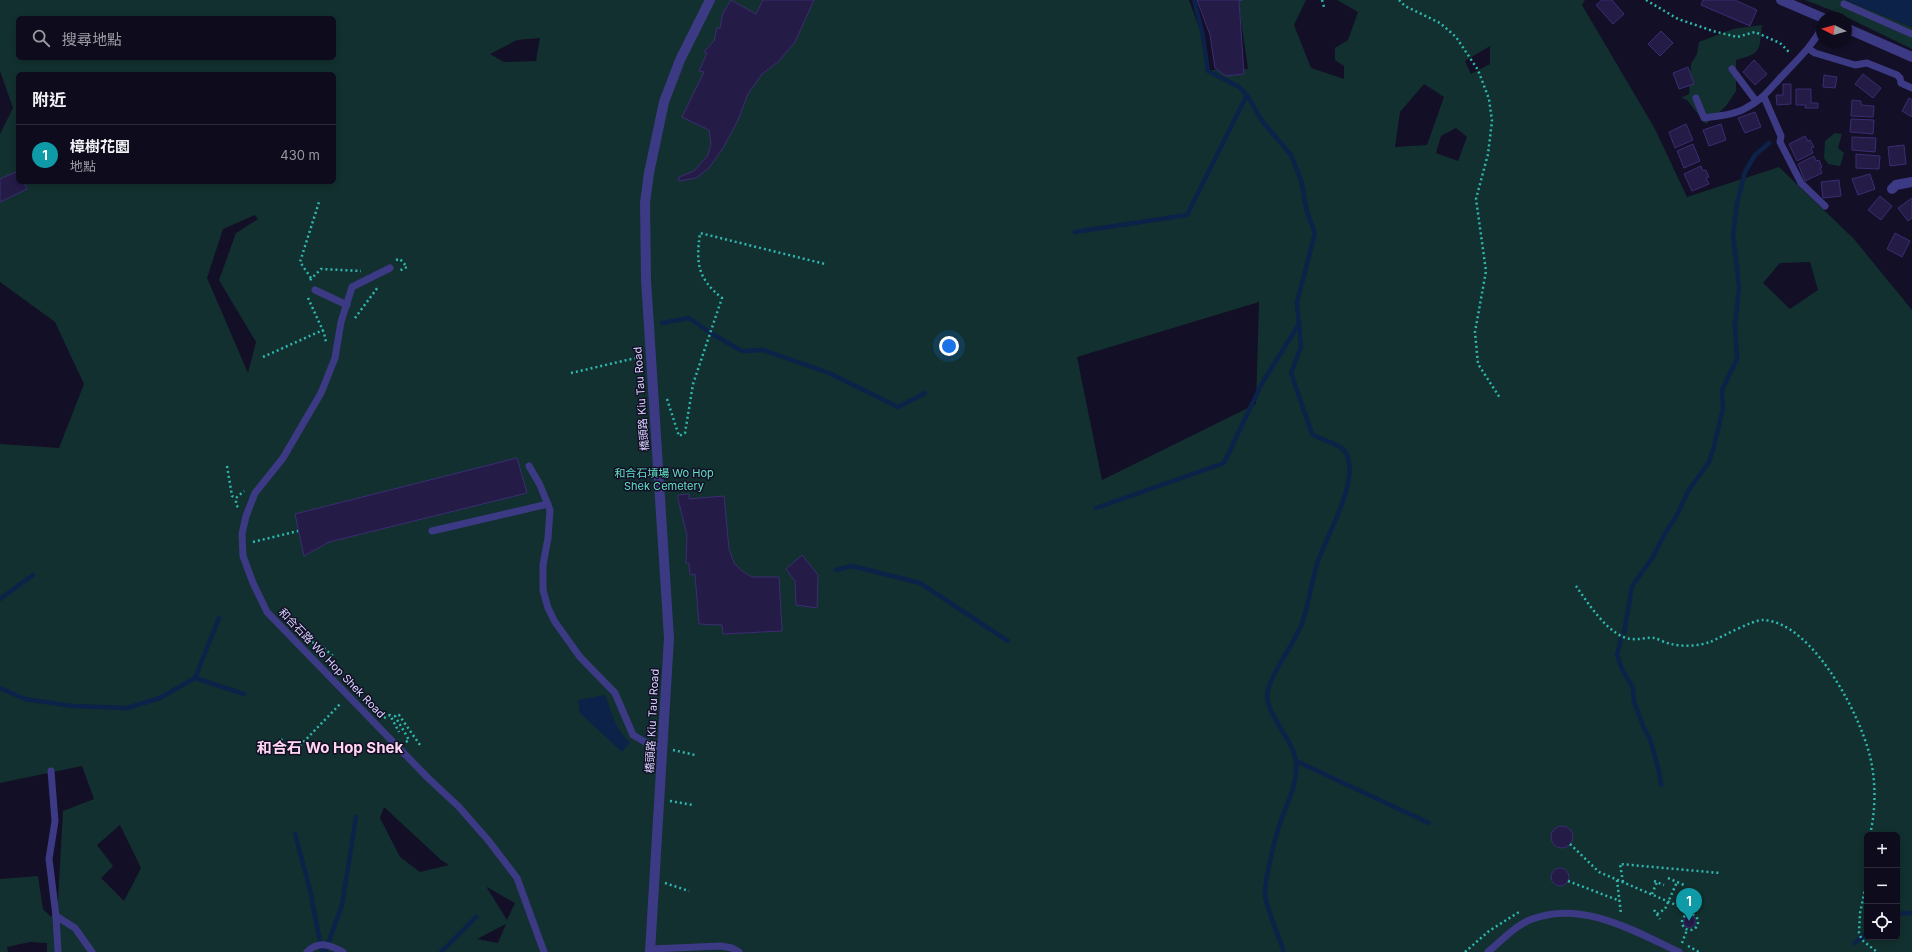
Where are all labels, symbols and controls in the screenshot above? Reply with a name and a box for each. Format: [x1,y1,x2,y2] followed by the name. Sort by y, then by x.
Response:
[1816,12,1852,48] north arrow
[16,16,336,60] search box
[30,27,52,49] icon: search
[62,30,122,49] text: 搜尋地點
[32,90,66,110] text: 附近
[70,137,130,156] text: 樟樹花園
[42,147,48,163] text: 1
[280,147,320,163] text: 430 m
[70,158,96,174] text: 地點
[939,336,959,356] your location
[630,346,652,452] street label: 橋頭路 Kiu Tau Road
[614,466,714,493] park label: 和合石墳場 Wo Hop Shek Cemetery
[276,605,388,721] street label: 和合石路 Wo Hop Shek Road
[642,668,662,774] street label: 橋頭路 Kiu Tau Road
[257,738,403,757] district label: 和合石 Wo Hop Shek
[1864,832,1900,940] map controls
[1864,832,1900,868] button: +
[1864,868,1900,904] button: −
[1676,888,1702,921] pin: 1
[1864,904,1900,940] button: locate

